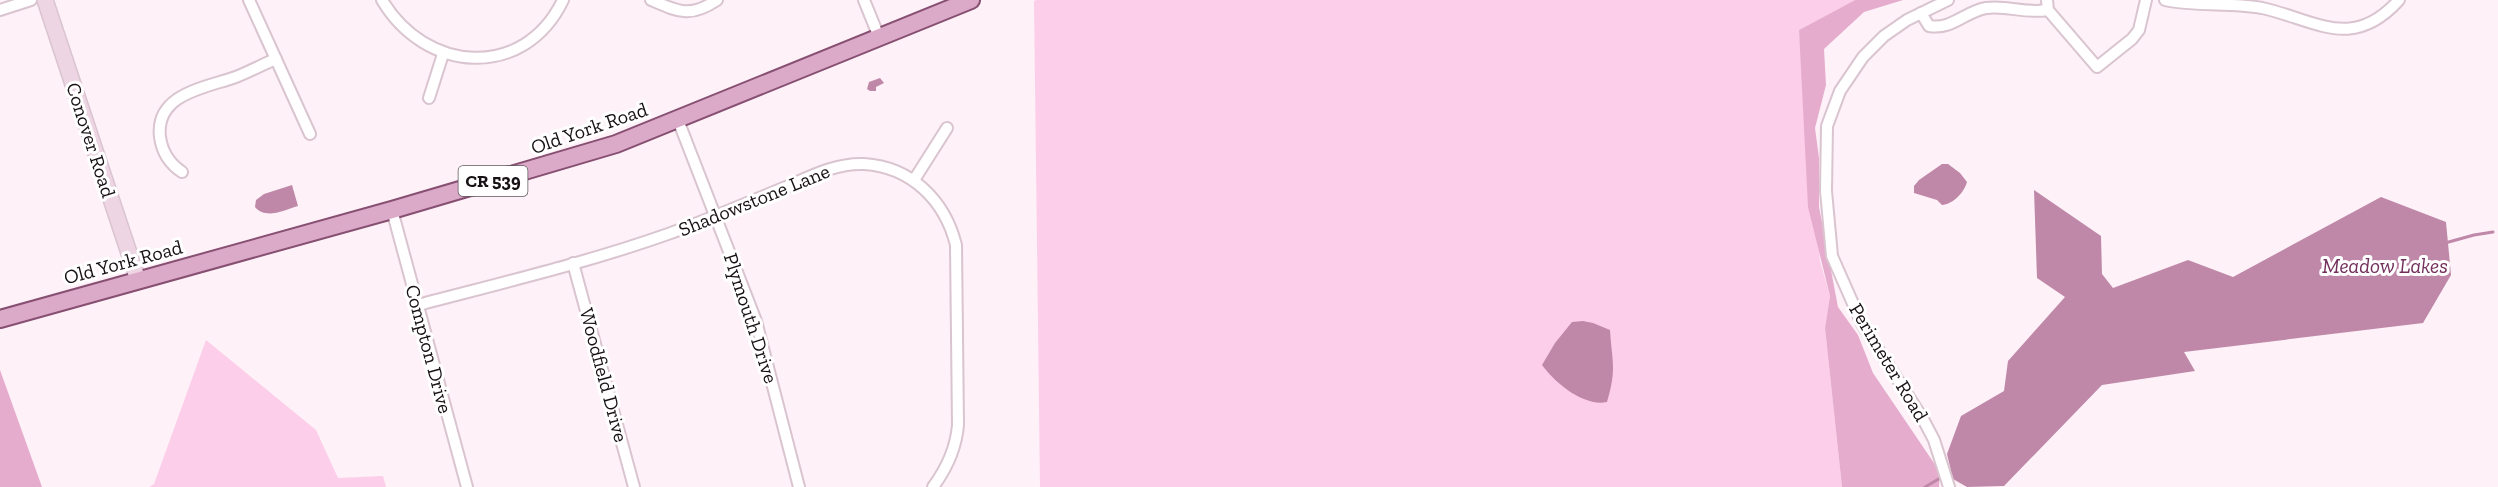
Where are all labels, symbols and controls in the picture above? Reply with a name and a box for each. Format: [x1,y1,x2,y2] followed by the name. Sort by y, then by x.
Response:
[61,79,121,201] street label: Conover Road
[528,97,650,159] street label: Old York Road
[675,159,833,241] street label: Shadowstone Lane
[458,166,528,196] road number: CR 539
[61,235,185,289] street label: Old York Road
[719,250,783,386] street label: Plymouth Drive
[2322,253,2448,278] water label: Meadow Lakes
[400,282,458,416] street label: Compton Drive
[1844,299,1934,425] street label: Perimeter Road
[575,305,633,445] street label: Woodfield Drive

